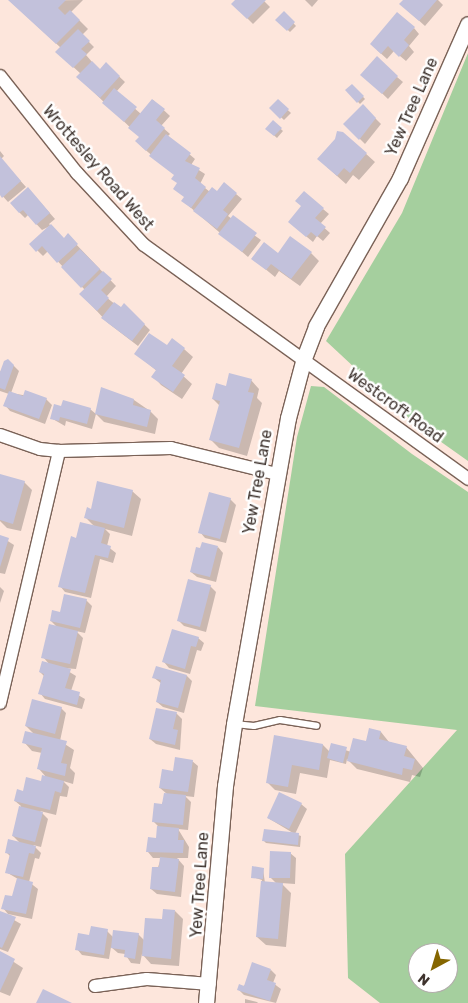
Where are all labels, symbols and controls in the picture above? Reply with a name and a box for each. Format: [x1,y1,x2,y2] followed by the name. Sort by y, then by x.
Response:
[382,54,442,160] street label: Yew Tree Lane
[38,101,158,235] street label: Wrottesley Road West
[343,365,447,447] street label: Westcroft Road
[239,428,277,536] street label: Yew Tree Lane
[187,831,213,939] street label: Yew Tree Lane
[408,943,458,993] north arrow
[415,969,433,989] text: N

